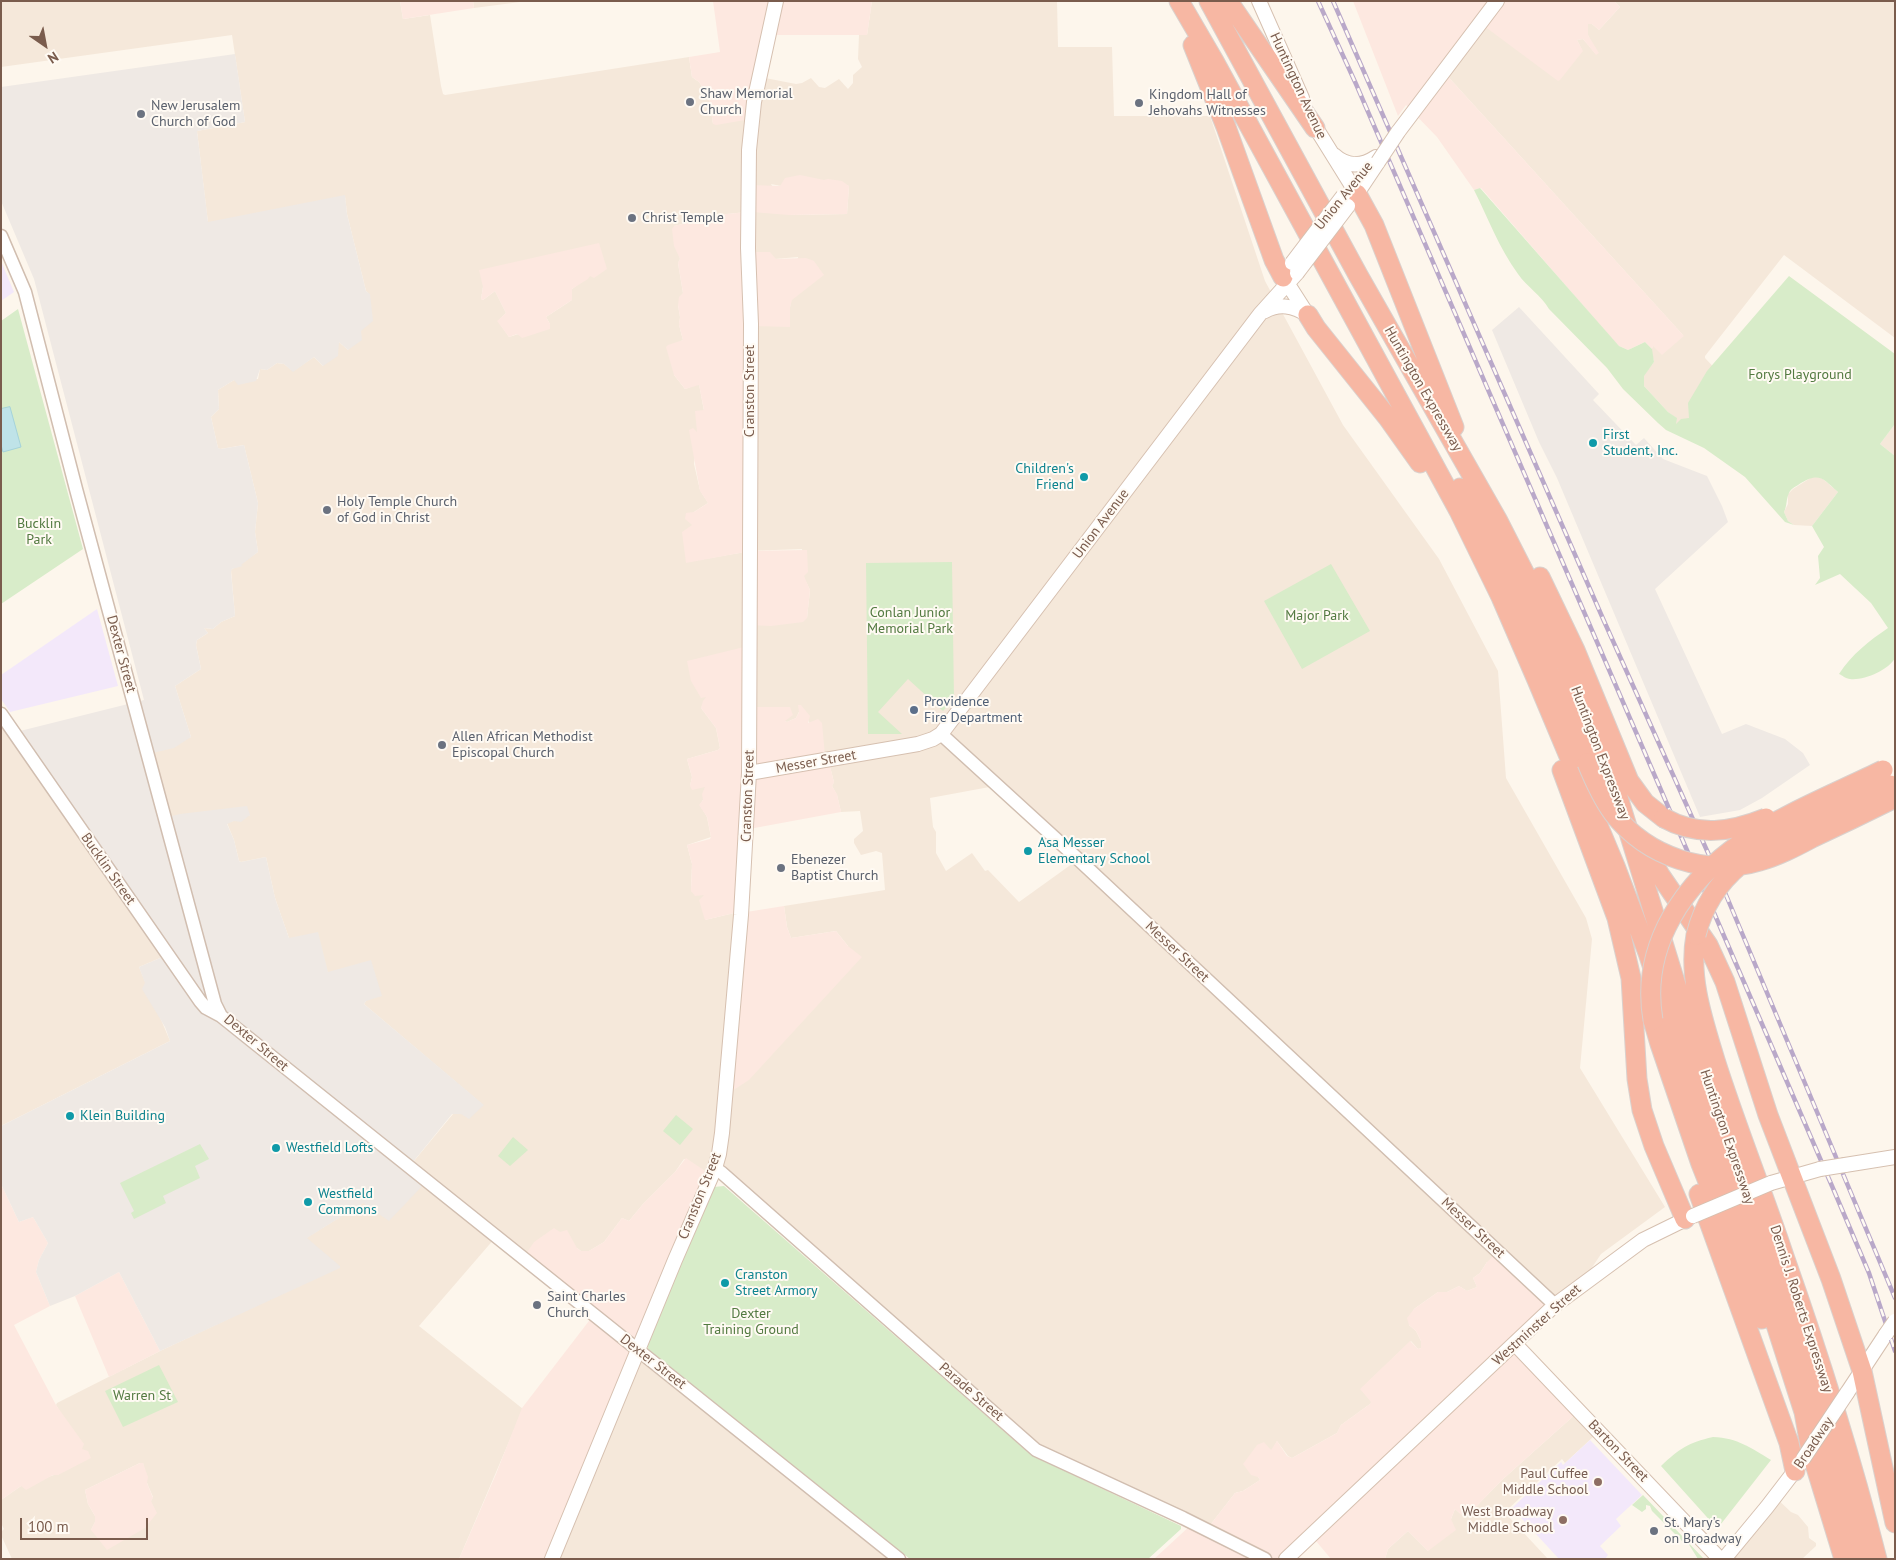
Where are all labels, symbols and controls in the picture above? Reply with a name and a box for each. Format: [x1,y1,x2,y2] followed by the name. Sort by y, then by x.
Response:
[20,20,70,70] north arrow
[1266,30,1330,142] street label: Huntington Avenue
[44,48,62,68] text: N
[700,86,793,118] place label: Shaw Memorial Church
[1149,87,1266,120] place label: Kingdom Hall of Jehovahs Witnesses
[684,96,696,108] marker: Shaw Memorial Church
[1133,97,1145,109] marker: Kingdom Hall of Jehovahs Witnesses
[151,98,240,130] place label: New Jerusalem Church of God
[135,108,147,120] marker: New Jerusalem Church of God
[1311,158,1377,234] street label: Union Avenue
[642,210,724,226] place label: Christ Temple
[626,212,638,224] marker: Christ Temple
[1380,324,1466,454] street label: Huntington Expressway
[742,345,758,437] street label: Cranston Street
[1748,367,1852,383] park label: Forys Playground
[1603,427,1678,460] place label: First Student, Inc.
[1587,437,1599,449] marker: First Student, Inc.
[1015,461,1074,494] place label: Children's Friend
[1078,471,1090,483] marker: Children's Friend
[1069,486,1133,562] street label: Union Avenue
[337,494,457,526] place label: Holy Temple Church of God in Christ
[321,504,333,516] marker: Holy Temple Church of God in Christ
[17,516,61,548] park label: Bucklin Park
[867,605,953,638] park label: Conlan Junior Memorial Park
[1285,608,1349,624] park label: Major Park
[103,614,139,694] street label: Dexter Street
[1567,684,1633,822] street label: Huntington Expressway
[924,694,1022,726] place label: Providence Fire Department
[908,704,920,716] marker: Providence Fire Department
[452,729,593,762] place label: Allen African Methodist Episcopal Church
[436,739,448,751] marker: Allen African Methodist Episcopal Church
[774,747,858,777] street label: Messer Street
[738,750,758,842] street label: Cranston Street
[77,830,139,908] street label: Bucklin Street
[1038,835,1150,868] place label: Asa Messer Elementary School
[1022,845,1034,857] marker: Asa Messer Elementary School
[791,852,878,884] place label: Ebenezer Baptist Church
[775,862,787,874] marker: Ebenezer Baptist Church
[1142,918,1212,986] street label: Messer Street
[220,1011,292,1075] street label: Dexter Street
[1696,1067,1758,1207] street label: Huntington Expressway
[80,1108,165,1124] place label: Klein Building
[64,1110,76,1122] marker: Klein Building
[286,1140,373,1156] place label: Westfield Lofts
[270,1142,282,1154] marker: Westfield Lofts
[675,1150,725,1242] street label: Cranston Street
[318,1186,377,1218] place label: Westfield Commons
[1438,1194,1508,1262] street label: Messer Street
[302,1196,314,1208] marker: Westfield Commons
[1766,1223,1836,1395] street label: Dennis J. Roberts Expressway
[735,1267,818,1300] place label: Cranston Street Armory
[719,1277,731,1289] marker: Cranston Street Armory
[1489,1281,1585,1369] street label: Westminster Street
[547,1289,626,1321] place label: Saint Charles Church
[531,1299,543,1311] marker: Saint Charles Church
[703,1306,799,1338] park label: Dexter Training Ground
[617,1331,689,1393] street label: Dexter Street
[935,1359,1007,1425] street label: Parade Street
[113,1388,171,1404] park label: Warren St
[1791,1414,1837,1472] street label: Broadway
[1584,1417,1652,1485] street label: Barton Street
[1503,1466,1588,1498] place label: Paul Cuffee Middle School
[1592,1476,1604,1488] marker: Paul Cuffee Middle School
[1462,1504,1553,1536] place label: West Broadway Middle School
[22,1508,150,1540] scale bar
[1557,1514,1569,1526] marker: West Broadway Middle School
[1664,1515,1742,1548] place label: St. Mary's on Broadway
[28,1517,69,1536] text: 100 m
[1648,1525,1660,1537] marker: St. Mary's on Broadway

